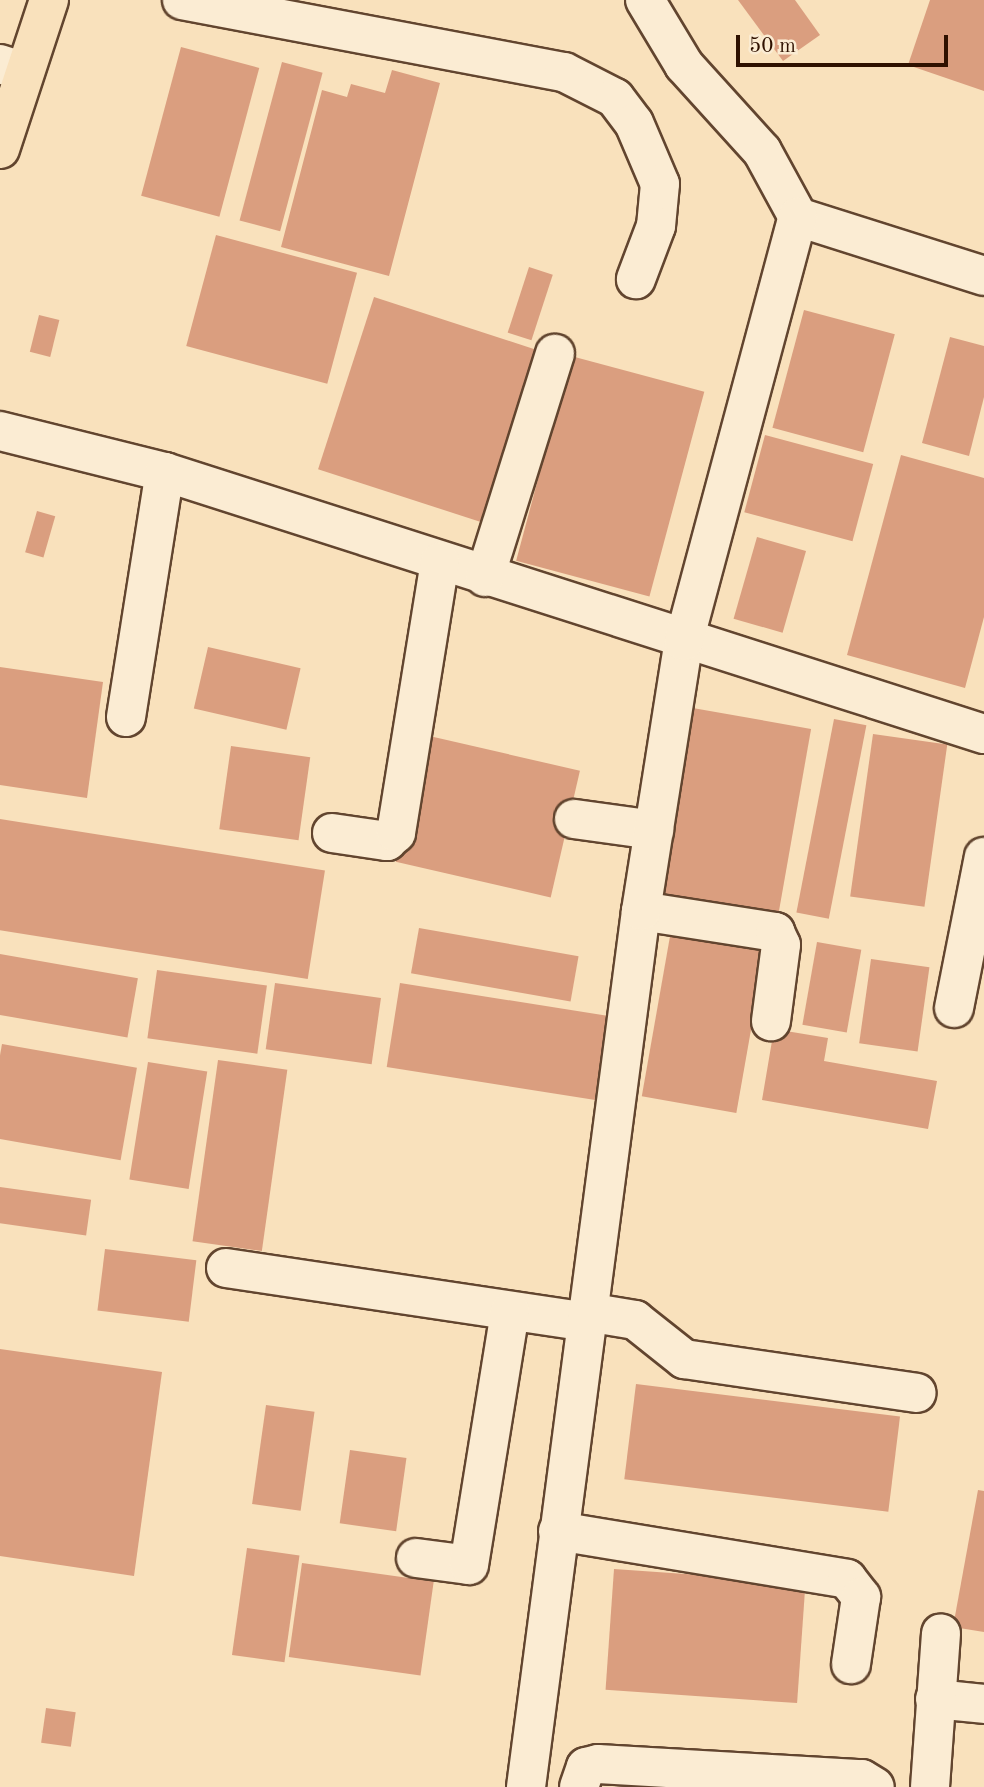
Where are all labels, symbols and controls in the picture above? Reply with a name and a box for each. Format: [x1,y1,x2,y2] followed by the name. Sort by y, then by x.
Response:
[739,21,951,65] scale bar
[749,36,796,57] text: 50 m

